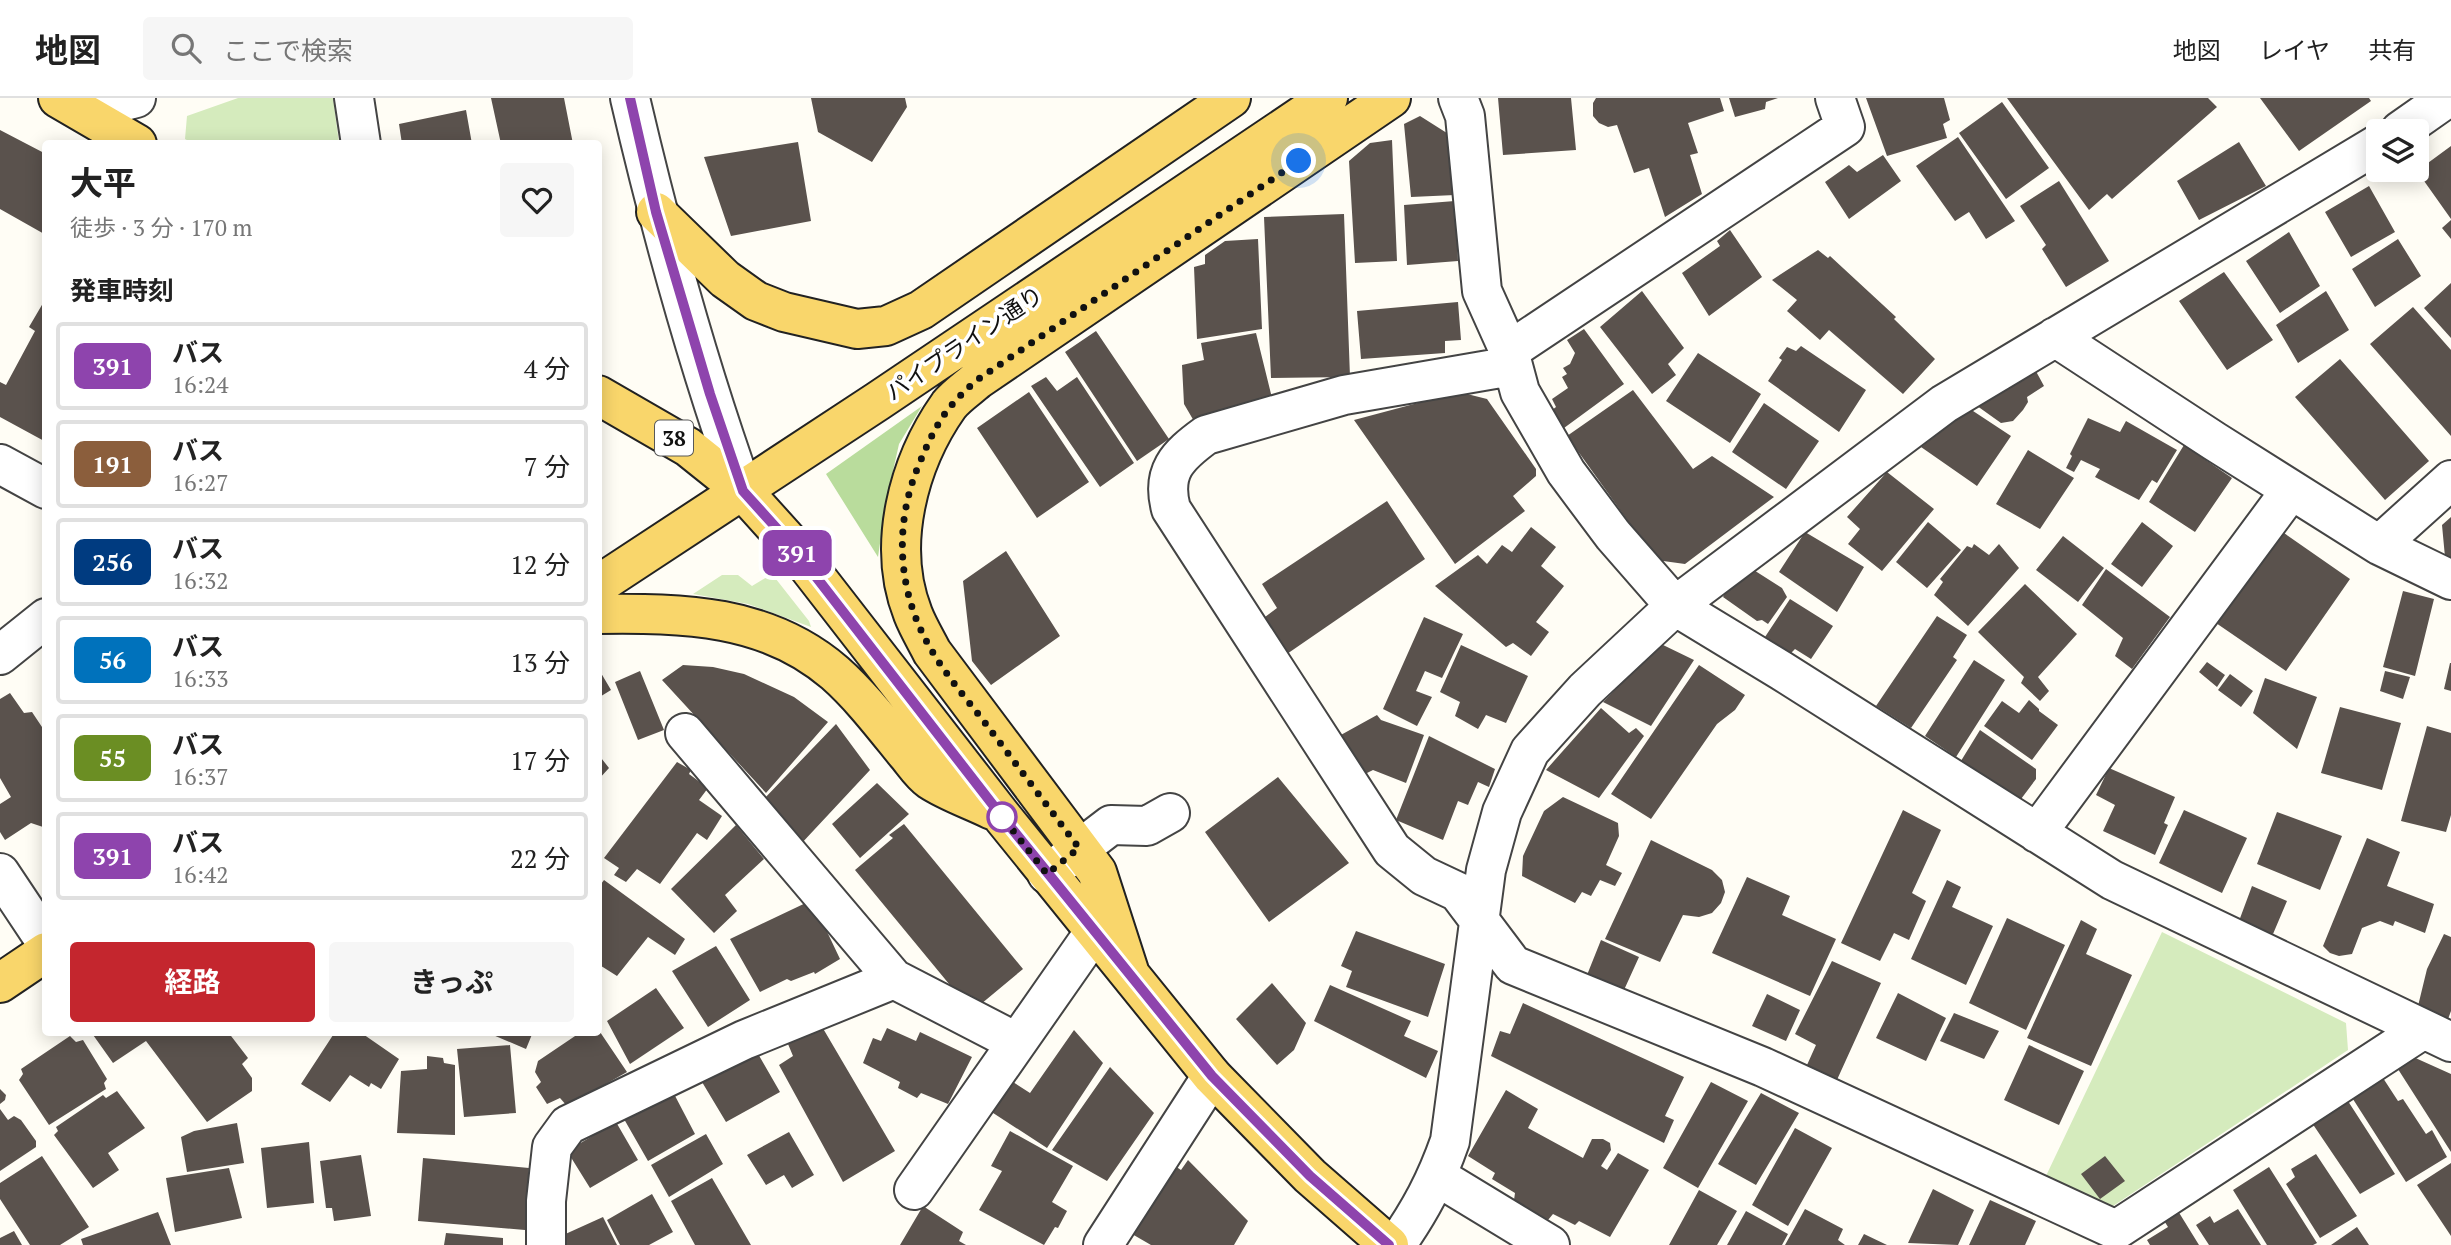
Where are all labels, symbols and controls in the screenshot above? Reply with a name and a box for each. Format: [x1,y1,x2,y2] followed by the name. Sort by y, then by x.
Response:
[143,17,633,80] search box
[35,28,101,71] text: 地図
[167,29,205,67] icon: search
[223,33,353,67] text: ここで検索
[2173,34,2221,66] text: 地図
[2259,34,2330,66] text: レイヤ
[2368,34,2416,66] text: 共有
[2366,119,2429,182] map controls
[2366,119,2429,182] button: layers
[1281,143,1316,178] your location
[70,161,136,204] text: 大平
[500,163,574,237] button: heart
[70,212,252,243] text: 徒歩 · 3 分 · 170 m
[70,273,174,307] text: 発車時刻
[879,279,1049,407] street label: パイプライン通り
[172,335,224,369] text: バス
[92,350,133,382] text: 391
[524,351,570,385] text: 4 分
[172,369,229,400] text: 16:24
[655,420,693,456] road number: 38
[172,433,224,467] text: バス
[92,448,133,480] text: 191
[524,449,570,483] text: 7 分
[172,467,229,498] text: 16:27
[757,530,837,576] line badge: 391
[172,531,224,565] text: バス
[777,537,817,569] text: 391
[92,546,133,578] text: 256
[510,547,570,581] text: 12 分
[172,565,229,596] text: 16:32
[172,629,224,663] text: バス
[99,644,126,676] text: 56
[510,645,570,679] text: 13 分
[172,663,229,694] text: 16:33
[172,727,224,761] text: バス
[99,742,126,774] text: 55
[510,743,570,777] text: 17 分
[172,761,229,792] text: 16:37
[987,802,1017,832] unlabelled marker
[172,825,224,859] text: バス
[92,840,133,872] text: 391
[510,841,570,875] text: 22 分
[172,859,229,890] text: 16:42
[70,942,315,1022] button: 経路
[329,942,574,1022] button: きっぷ

